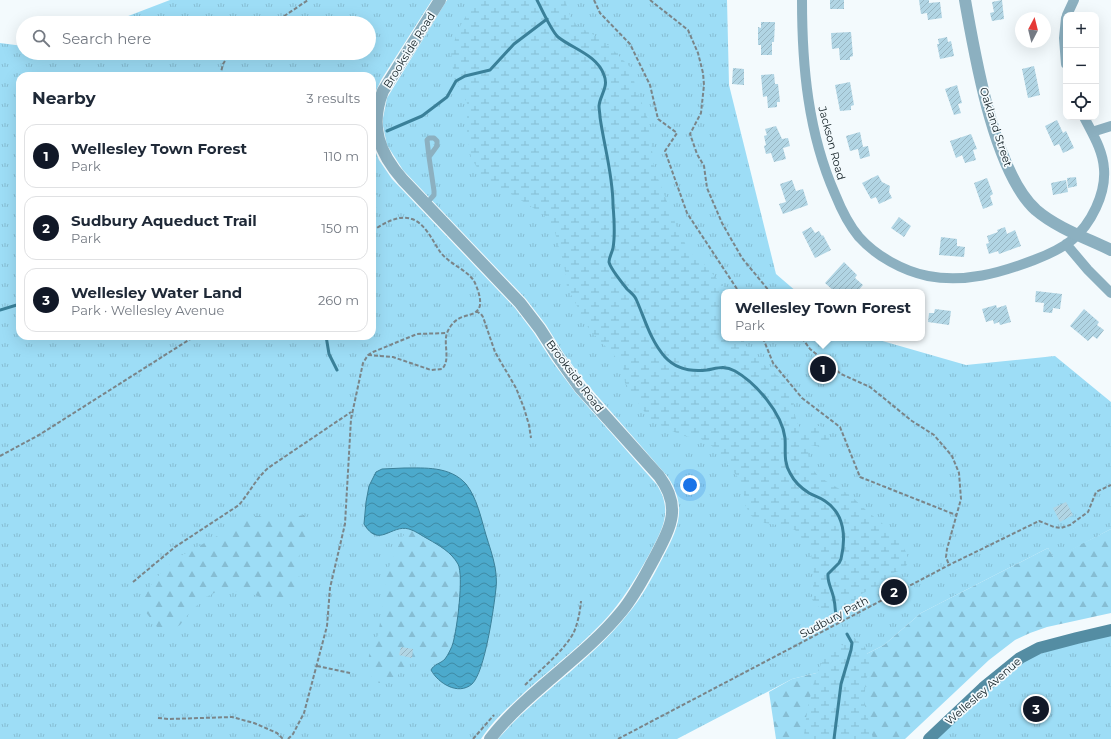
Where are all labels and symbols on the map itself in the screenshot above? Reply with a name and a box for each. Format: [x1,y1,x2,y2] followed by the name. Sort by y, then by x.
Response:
[380,9,438,91] street label: Brookside Road
[1015,12,1051,48] north arrow
[977,85,1016,169] street label: Oakland Street
[815,104,849,181] street label: Jackson Road
[543,337,607,415] street label: Brookside Road
[810,354,836,384] pin: 1
[680,475,700,495] your location
[881,577,907,607] pin: 2
[797,593,871,641] street label: Sudbury Path
[942,654,1024,728] street label: Wellesley Avenue
[1023,694,1049,724] pin: 3

